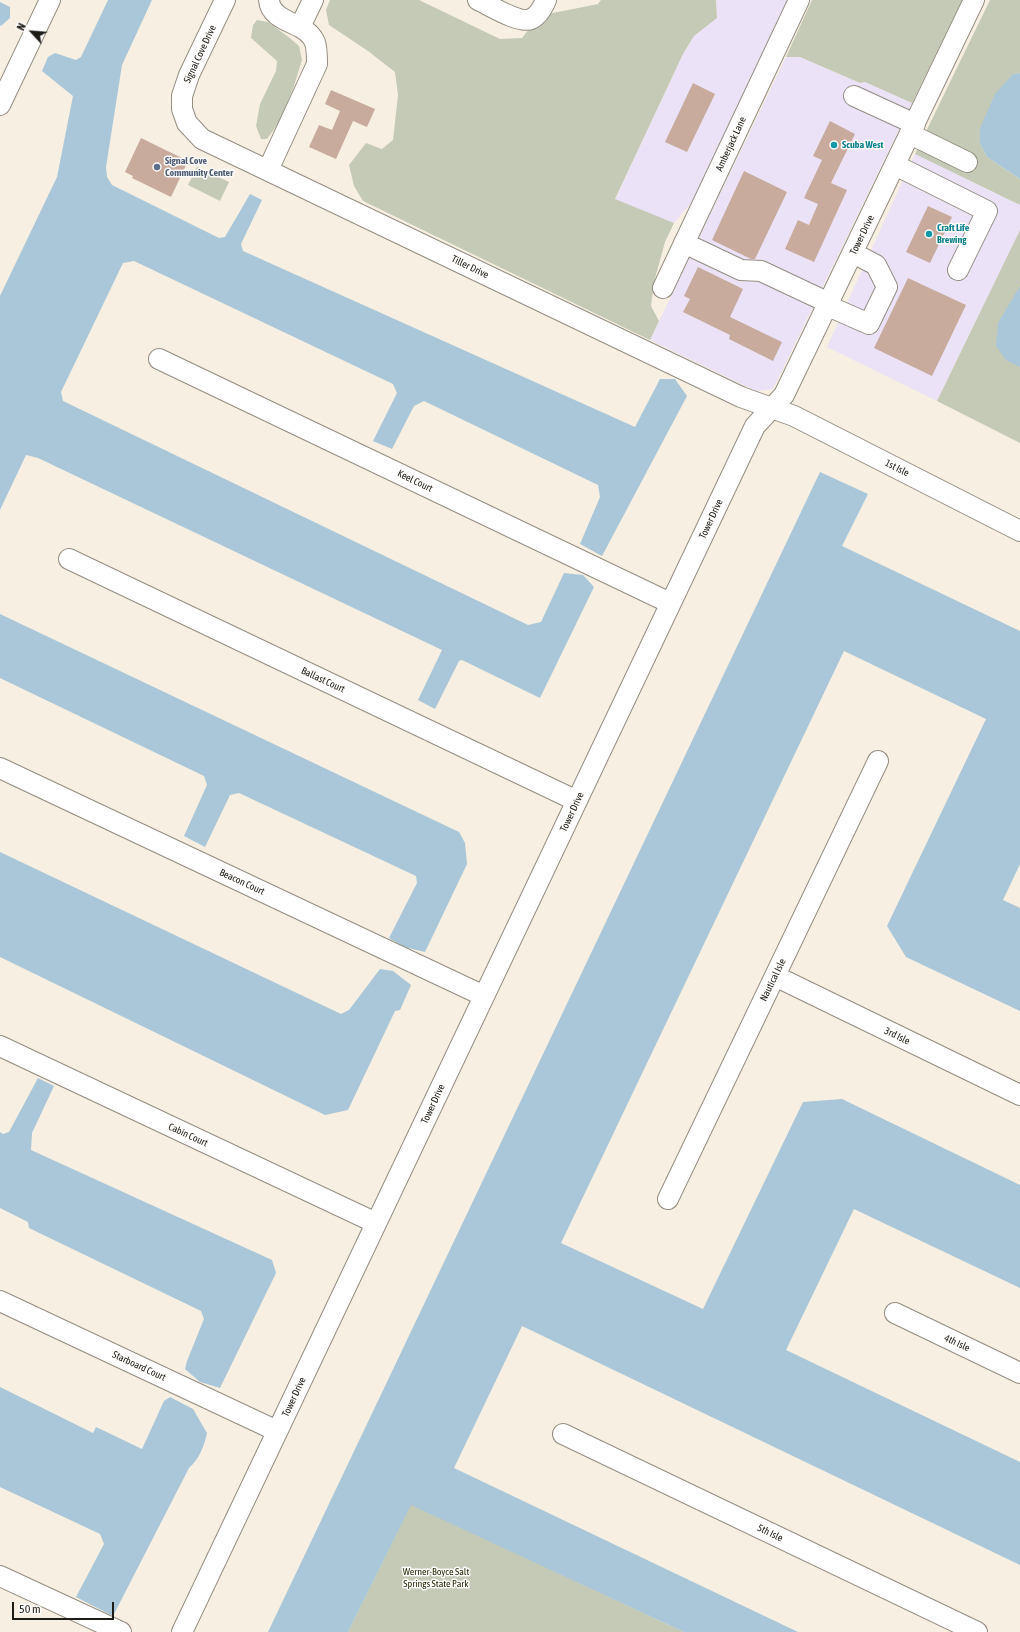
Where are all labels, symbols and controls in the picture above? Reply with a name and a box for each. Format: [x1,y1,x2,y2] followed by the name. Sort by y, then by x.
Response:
[12,12,52,52] north arrow
[14,21,28,32] text: N
[181,23,219,85] street label: Signal Cove Drive
[713,115,749,173] street label: Amberjack Lane
[842,139,883,151] place label: Scuba West
[829,140,839,150] marker: Scuba West
[165,155,233,178] place label: Signal Cove Community Center
[152,162,162,172] marker: Signal Cove Community Center
[847,213,877,257] street label: Tower Drive
[937,222,969,246] place label: Craft Life Brewing
[924,229,934,239] marker: Craft Life Brewing
[449,253,491,281] street label: Tiller Drive
[883,457,911,479] street label: 1st Isle
[396,467,434,495] street label: Keel Court
[697,497,725,541] street label: Tower Drive
[299,665,347,695] street label: Ballast Court
[558,790,586,834] street label: Tower Drive
[218,866,266,898] street label: Beacon Court
[758,957,788,1003] street label: Nautical Isle
[882,1025,912,1047] street label: 3rd Isle
[419,1082,447,1126] street label: Tower Drive
[166,1121,210,1149] street label: Cabin Court
[942,1332,972,1354] street label: 4th Isle
[110,1348,168,1384] street label: Starboard Court
[280,1375,308,1419] street label: Tower Drive
[755,1522,785,1544] street label: 5th Isle
[403,1566,469,1590] park label: Werner-Boyce Salt Springs State Park
[14,1594,116,1620] scale bar
[19,1602,41,1616] text: 50 m

